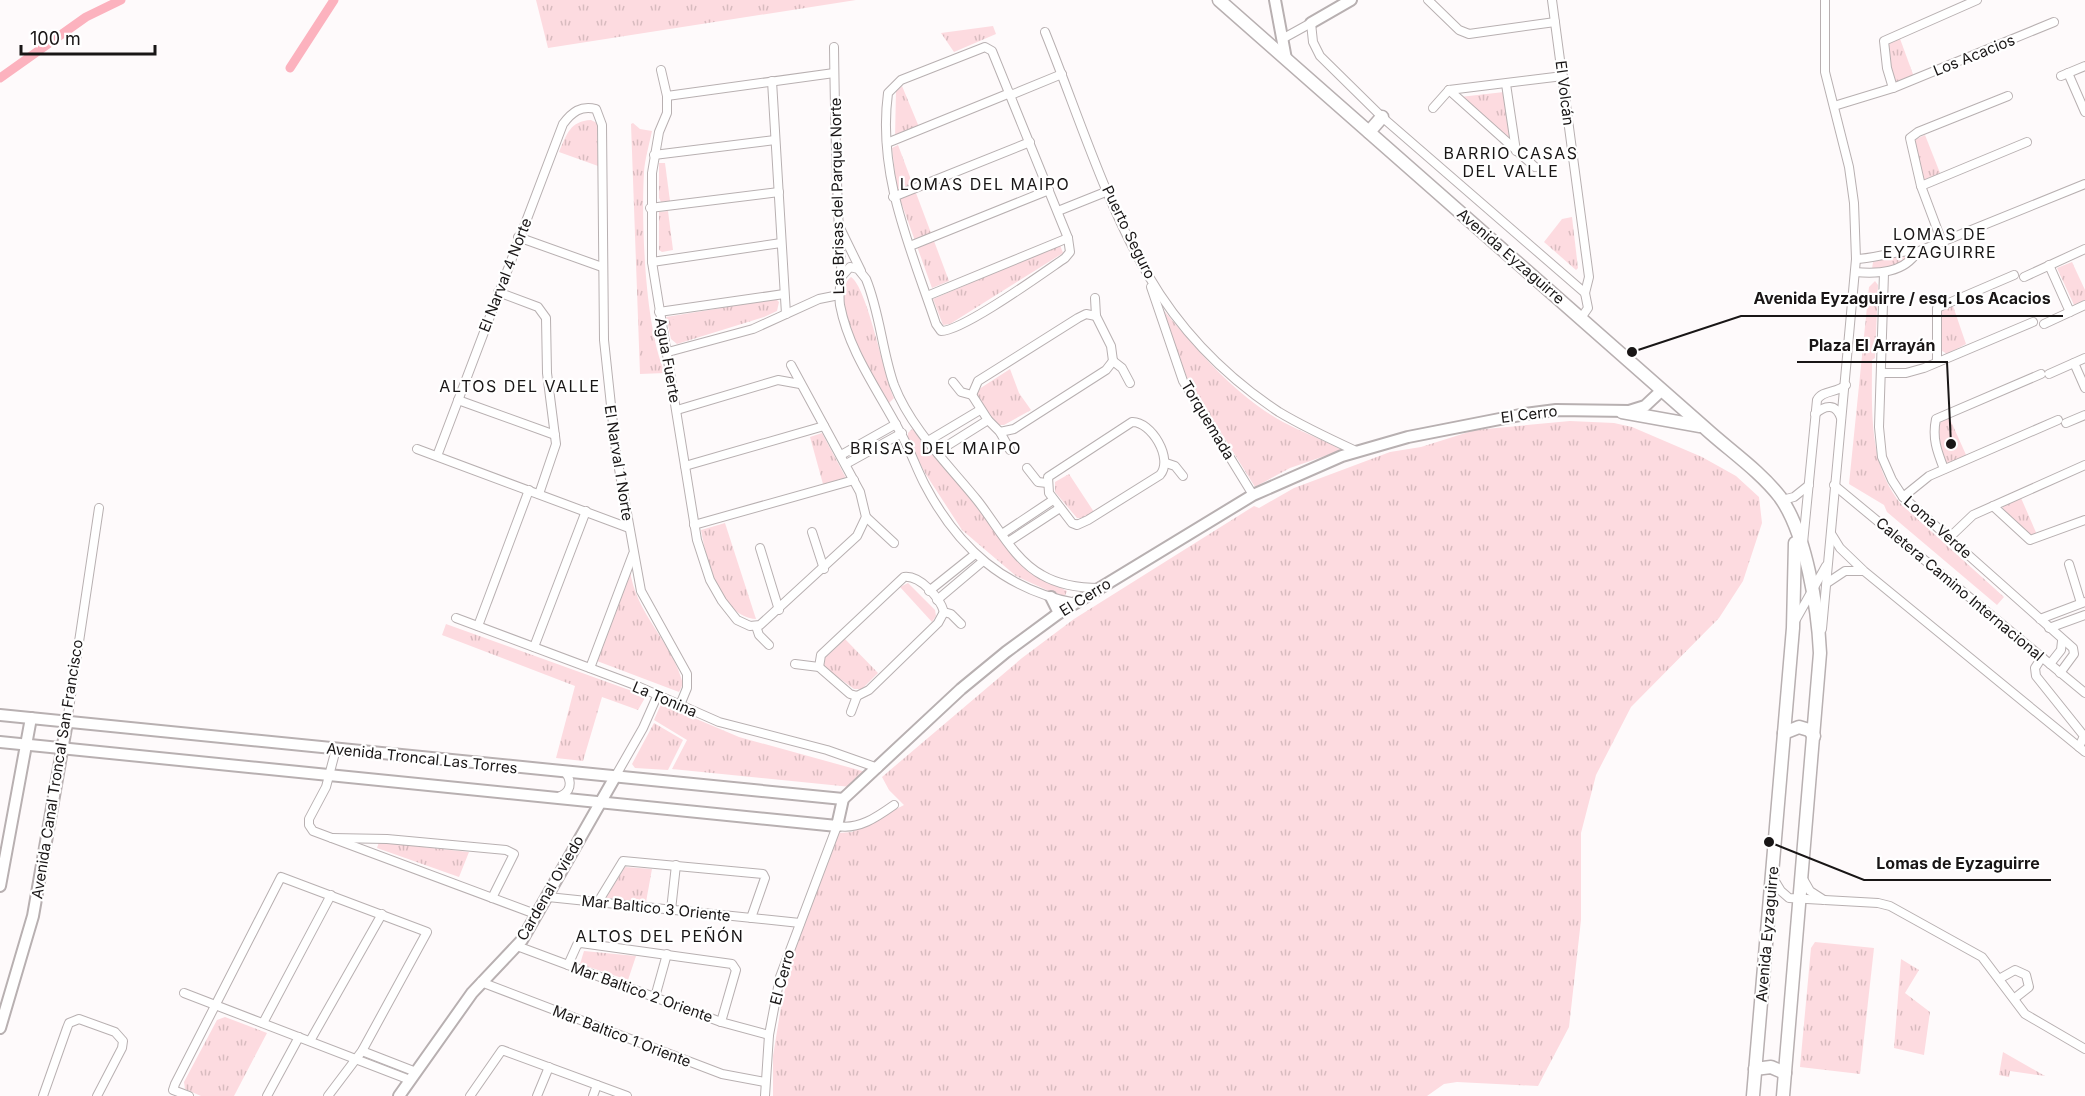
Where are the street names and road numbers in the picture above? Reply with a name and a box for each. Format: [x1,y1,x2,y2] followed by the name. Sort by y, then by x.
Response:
[1930,30,2018,80] street label: Los Acacios
[1552,60,1578,126] street label: El Volcán
[826,97,848,295] street label: Las Brisas del Parque Norte
[1098,182,1160,282] street label: Puerto Seguro
[1453,204,1569,308] street label: Avenida Eyzaguirre
[475,215,535,335] street label: El Narval 4 Norte
[651,316,685,404] street label: Agua Fuerte
[1177,377,1239,463] street label: Torquemada
[1500,401,1558,427] street label: El Cerro
[600,404,638,522] street label: El Narval 1 Norte
[1900,492,1976,562] street label: Loma Verde
[1872,513,2048,665] street label: Caletera Camino Internacional
[1056,574,1114,620] street label: El Cerro
[27,638,87,900] street label: Avenida Canal Troncal San Francisco
[630,677,700,721] street label: La Tonina
[325,739,519,777] street label: Avenida Troncal Las Torres
[512,832,588,944] street label: Cardenal Oviedo
[1752,865,1782,1003] street label: Avenida Eyzaguirre
[580,891,732,925] street label: Mar Baltico 3 Oriente
[765,947,799,1007] street label: El Cerro
[568,957,716,1027] street label: Mar Baltico 2 Oriente
[550,1001,694,1071] street label: Mar Baltico 1 Oriente

